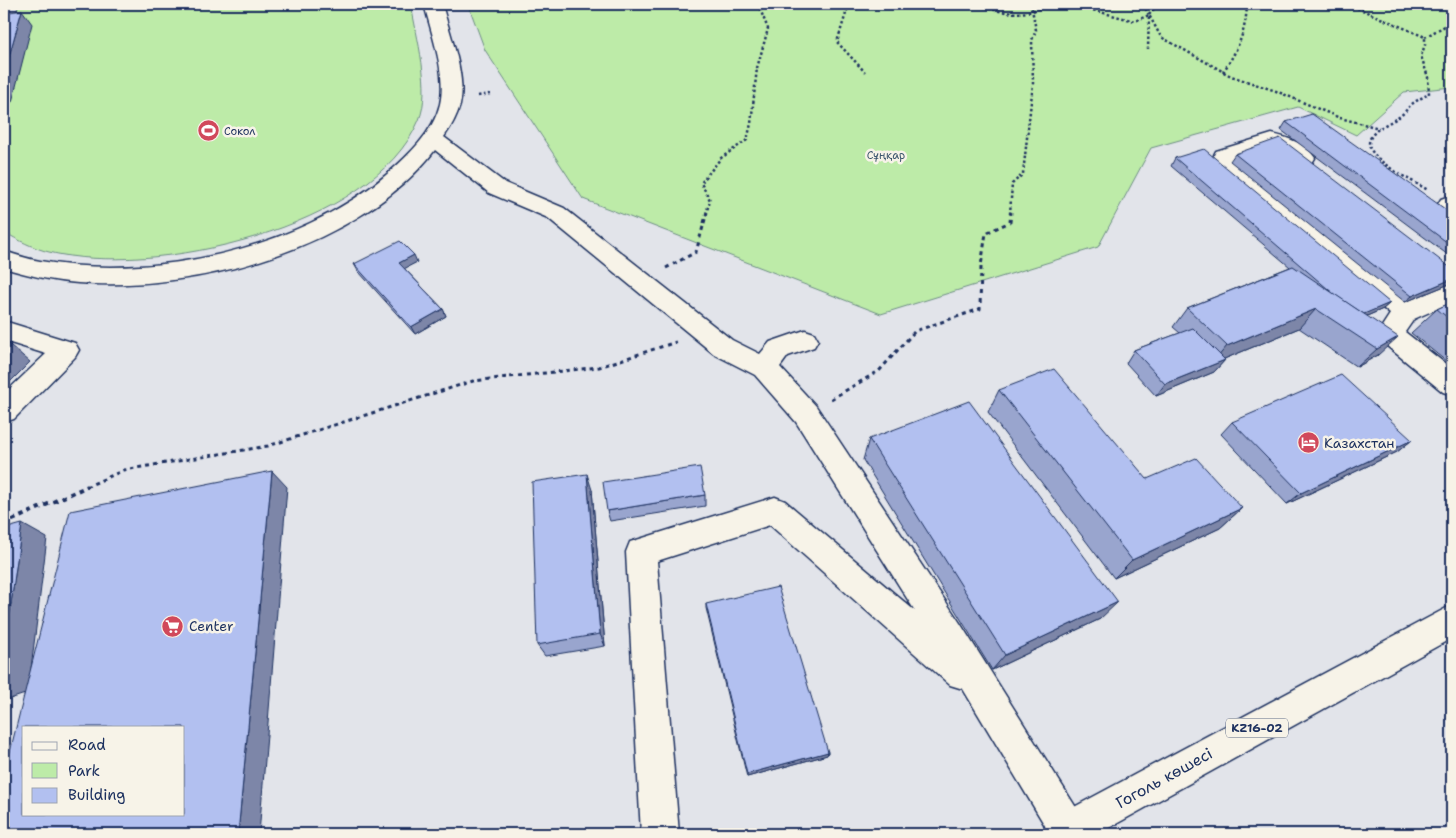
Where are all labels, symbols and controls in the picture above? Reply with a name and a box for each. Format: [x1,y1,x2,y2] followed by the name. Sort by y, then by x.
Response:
[196,119,220,143] sports icon: Сокол
[224,124,255,139] place label: Сокол
[867,148,905,163] park label: Сұңқар
[1296,431,1320,455] hotel icon: Казахстан
[1324,434,1395,452] place label: Казахстан
[161,614,185,638] supermarket icon: Center
[189,617,234,635] place label: Center
[1226,718,1288,738] road number: KZ16-02
[22,726,185,816] legend
[68,735,106,755] text: Road
[1112,743,1216,813] street label: Гоголь көшесі
[68,761,100,781] text: Park
[68,785,125,805] text: Building

